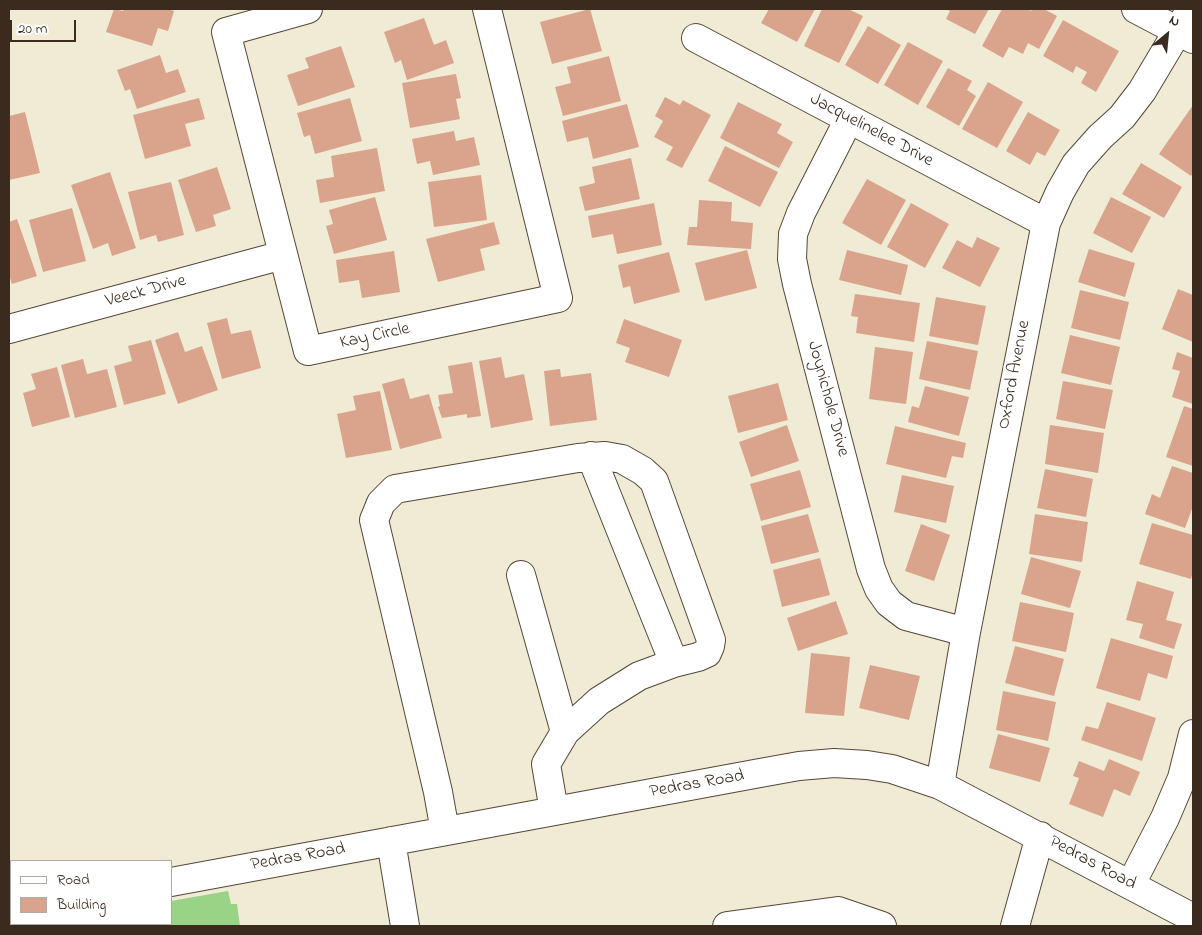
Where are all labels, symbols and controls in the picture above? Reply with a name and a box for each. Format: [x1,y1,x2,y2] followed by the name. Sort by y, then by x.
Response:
[12,10,79,42] scale bar
[1142,10,1192,60] north arrow
[1165,10,1183,33] text: N
[18,18,47,40] text: 20 m
[806,89,936,173] street label: Jacquelinelee Drive
[103,271,189,313] street label: Veeck Drive
[338,319,412,355] street label: Kay Circle
[994,319,1036,431] street label: Oxford Avenue
[801,339,853,459] street label: Joynichole Drive
[648,766,746,804] street label: Pedras Road
[1045,832,1139,896] street label: Pedras Road
[249,839,347,877] street label: Pedras Road
[10,860,172,925] legend
[57,869,90,891] text: Road
[57,894,106,916] text: Building

